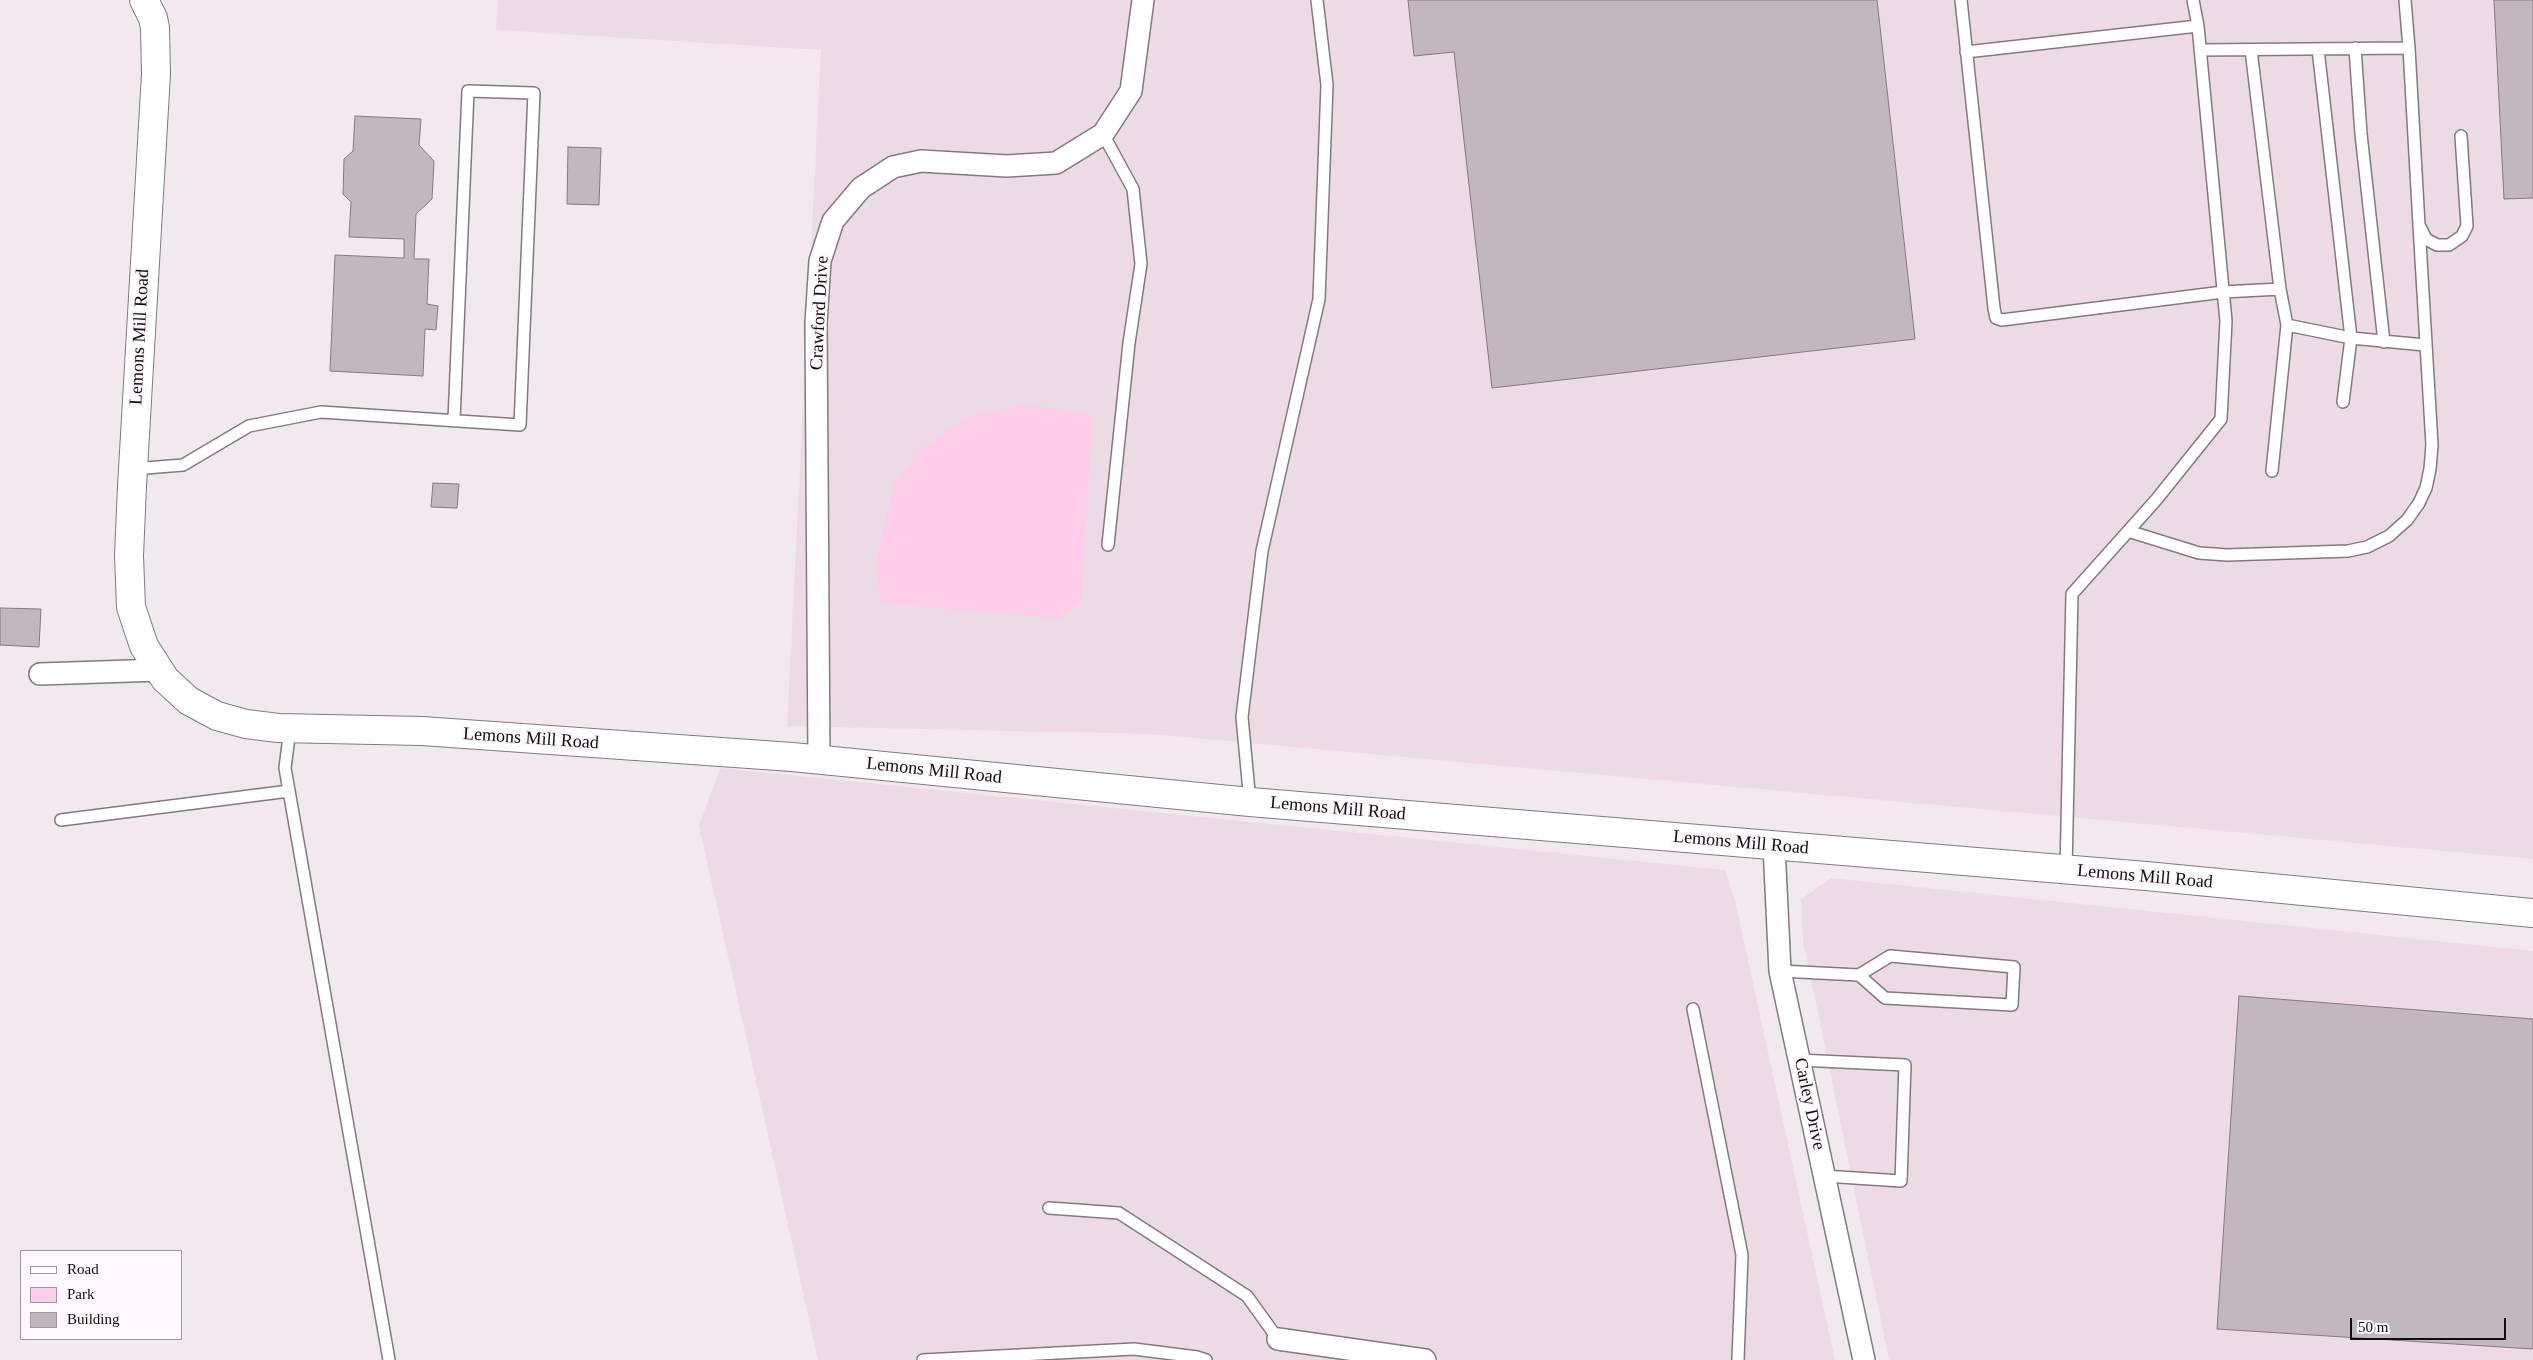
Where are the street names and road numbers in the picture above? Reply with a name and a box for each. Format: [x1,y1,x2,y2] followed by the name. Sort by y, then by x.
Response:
[806,255,834,371] street label: Crawford Drive
[126,269,154,405] street label: Lemons Mill Road
[462,723,600,755] street label: Lemons Mill Road
[865,753,1003,789] street label: Lemons Mill Road
[1269,792,1407,826] street label: Lemons Mill Road
[1672,826,1810,860] street label: Lemons Mill Road
[2076,860,2214,894] street label: Lemons Mill Road
[1789,1056,1829,1152] street label: Carley Drive

